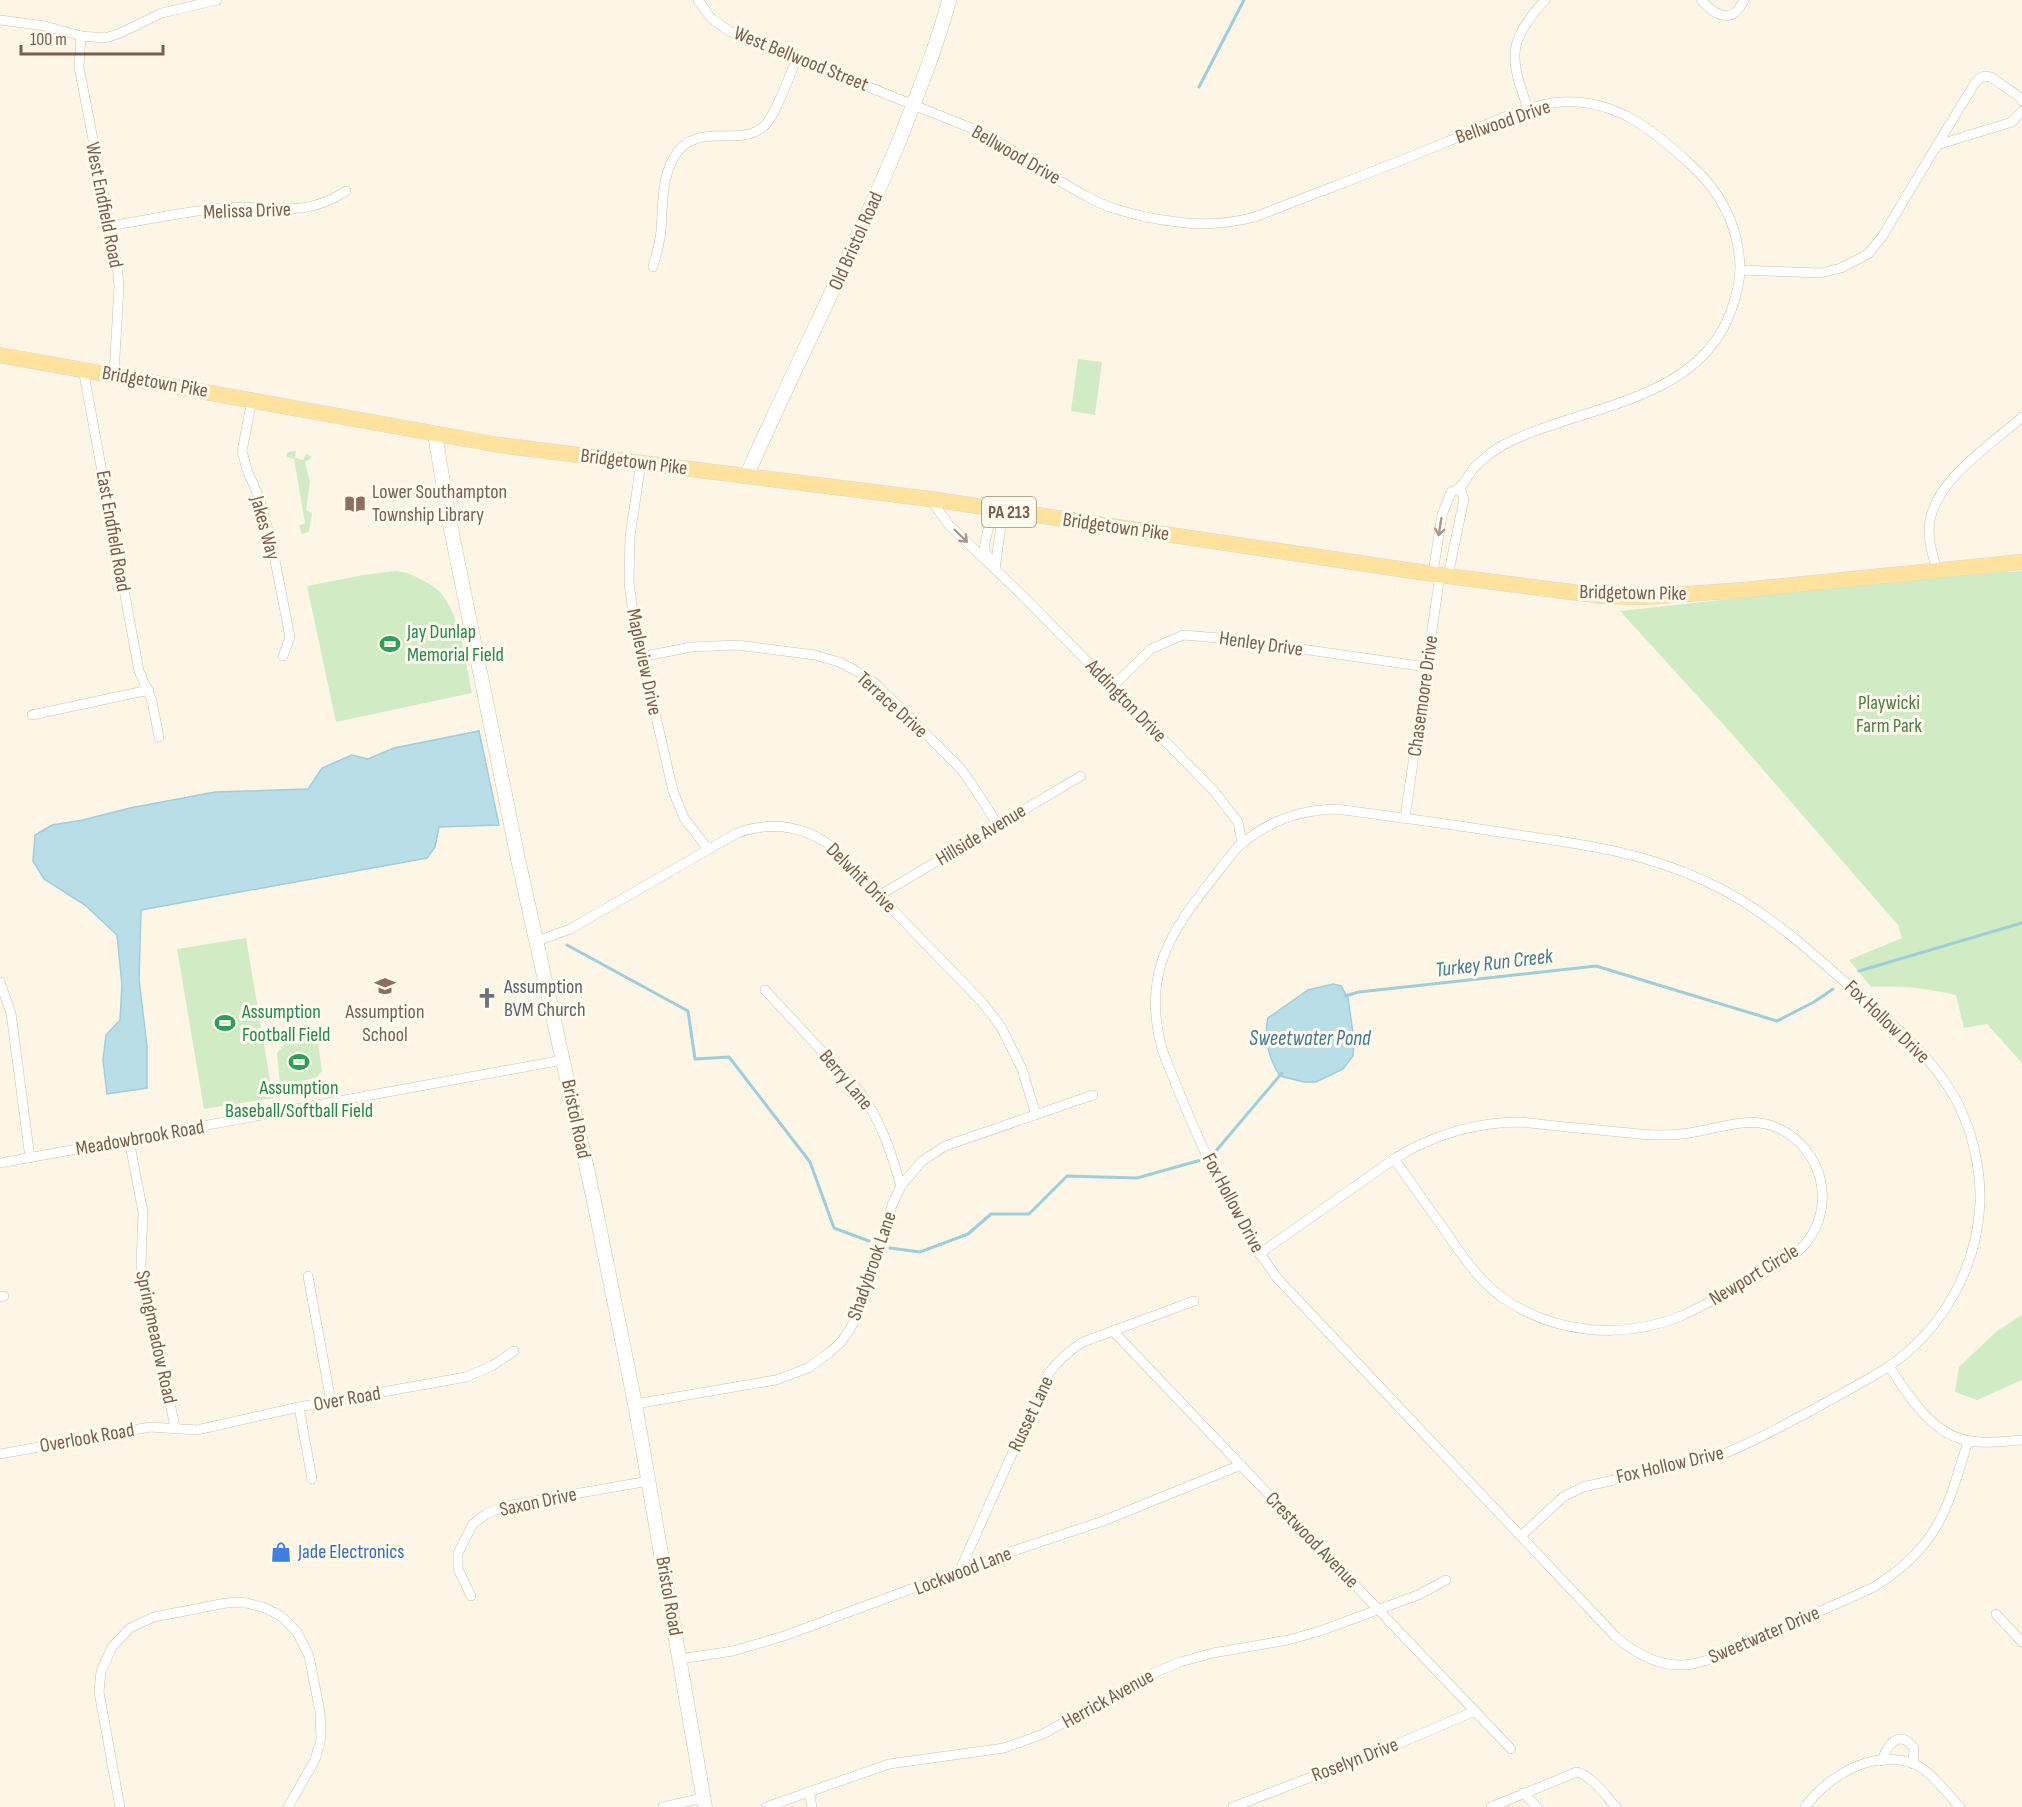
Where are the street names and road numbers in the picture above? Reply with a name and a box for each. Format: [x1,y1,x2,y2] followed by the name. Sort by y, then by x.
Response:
[730,21,872,97] street label: West Bellwood Street
[1452,95,1554,149] street label: Bellwood Drive
[967,120,1065,190] street label: Bellwood Drive
[80,140,128,270] street label: West Endfield Road
[824,188,888,294] street label: Old Bristol Road
[203,197,291,225] street label: Melissa Drive
[100,361,210,403] street label: Bridgetown Pike
[579,444,689,480] street label: Bridgetown Pike
[91,469,135,593] street label: East Endfield Road
[245,492,285,563] street label: Jakes Way
[982,497,1036,527] road number: PA 213
[1061,508,1171,546] street label: Bridgetown Pike
[1579,580,1687,606] street label: Bridgetown Pike
[621,607,667,717] street label: Mapleview Drive
[1218,626,1304,662] street label: Henley Drive
[1403,634,1443,758] street label: Chasemoore Drive
[1080,654,1171,747] street label: Addington Drive
[851,667,933,743] street label: Terrace Drive
[932,799,1030,871] street label: Hillside Avenue
[821,838,901,918] street label: Delwhit Drive
[1839,975,1935,1069] street label: Fox Hollow Drive
[814,1045,878,1115] street label: Berry Lane
[556,1077,596,1161] street label: Bristol Road
[74,1115,206,1161] street label: Meadowbrook Road
[1197,1149,1269,1257] street label: Fox Hollow Drive
[842,1208,902,1324] street label: Shadybrook Lane
[1705,1239,1803,1311] street label: Newport Circle
[130,1268,182,1406] street label: Springmeadow Road
[1003,1372,1059,1456] street label: Russet Lane
[312,1381,382,1417] street label: Over Road
[38,1418,136,1458] street label: Overlook Road
[1614,1441,1726,1489] street label: Fox Hollow Drive
[497,1482,579,1522] street label: Saxon Drive
[1260,1487,1364,1593] street label: Crestwood Avenue
[911,1541,1015,1601] street label: Lockwood Lane
[650,1555,688,1637] street label: Bristol Road
[1705,1601,1823,1669] street label: Sweetwater Drive
[1058,1664,1158,1734] street label: Herrick Avenue
[1308,1733,1402,1787] street label: Roselyn Drive

